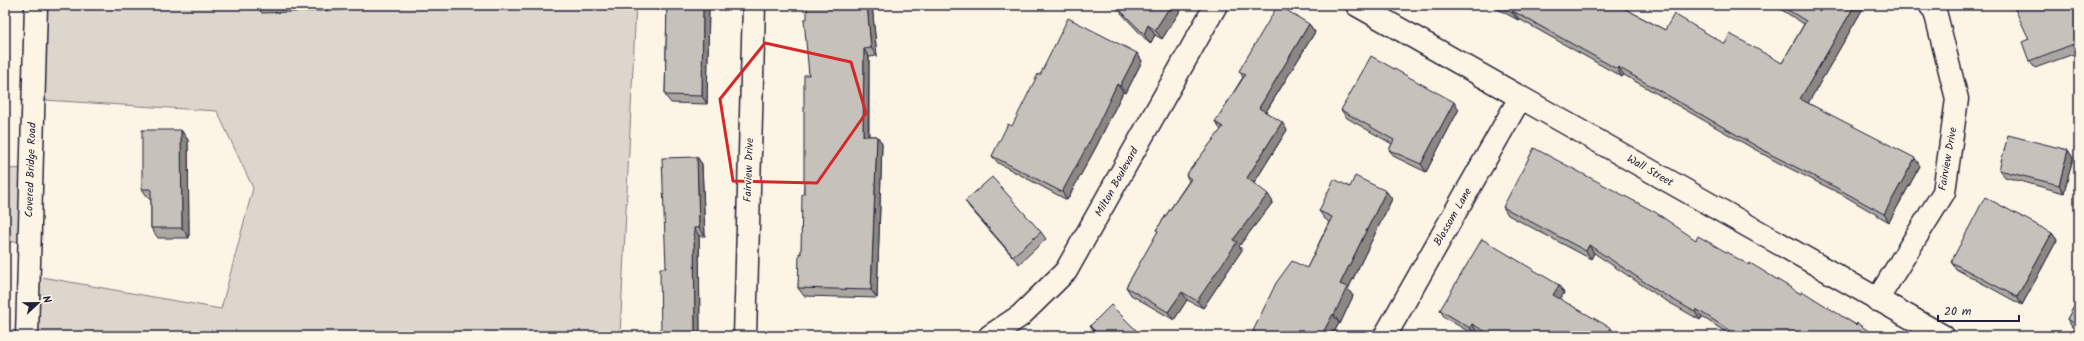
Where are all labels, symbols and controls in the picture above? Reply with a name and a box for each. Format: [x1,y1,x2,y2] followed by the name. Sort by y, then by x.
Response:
[20,122,42,218] street label: Covered Bridge Road
[1934,126,1962,192] street label: Fairview Drive
[739,138,759,202] street label: Fairview Drive
[1090,143,1144,220] street label: Milton Boulevard
[1623,150,1677,192] street label: Wall Street
[1429,185,1477,249] street label: Blossom Lane
[18,283,58,323] north arrow
[37,293,56,306] text: N
[1938,297,2019,323] scale bar
[1944,302,1972,321] text: 20 m

